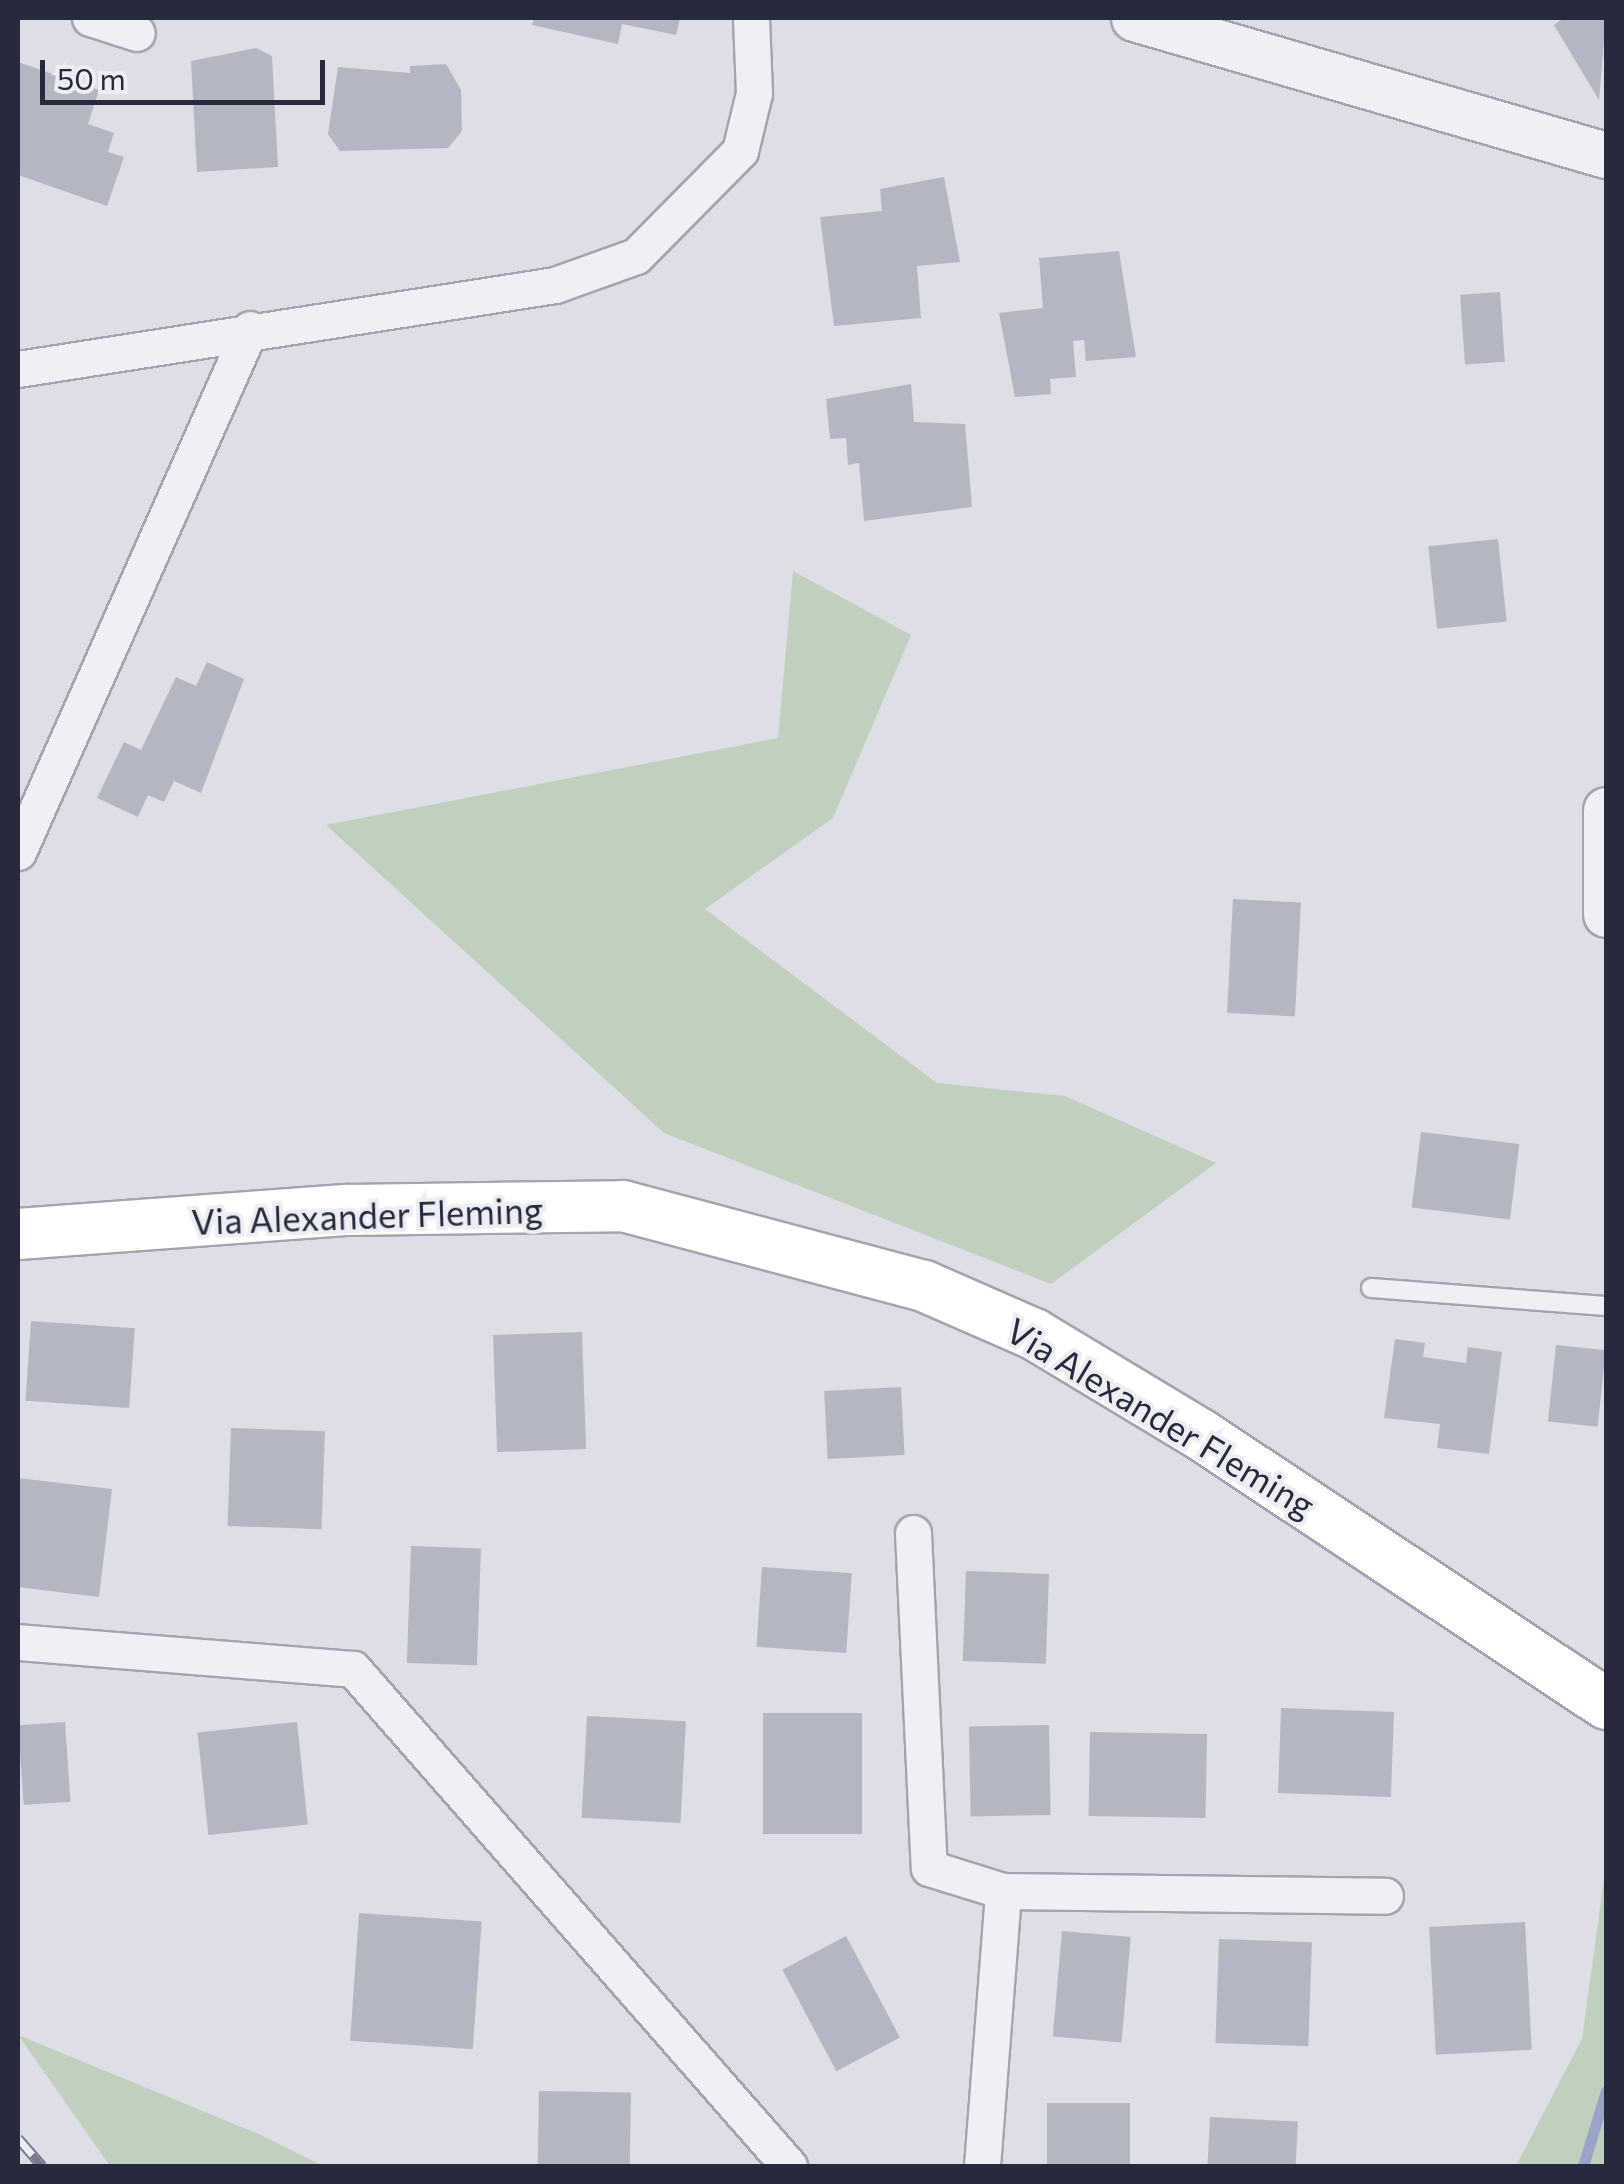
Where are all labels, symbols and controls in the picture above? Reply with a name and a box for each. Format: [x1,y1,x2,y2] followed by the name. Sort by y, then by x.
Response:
[45,40,330,102] scale bar
[57,59,126,96] text: 50 m
[190,1188,544,1242] street label: Via Alexander Fleming
[999,1308,1323,1526] street label: Via Alexander Fleming

